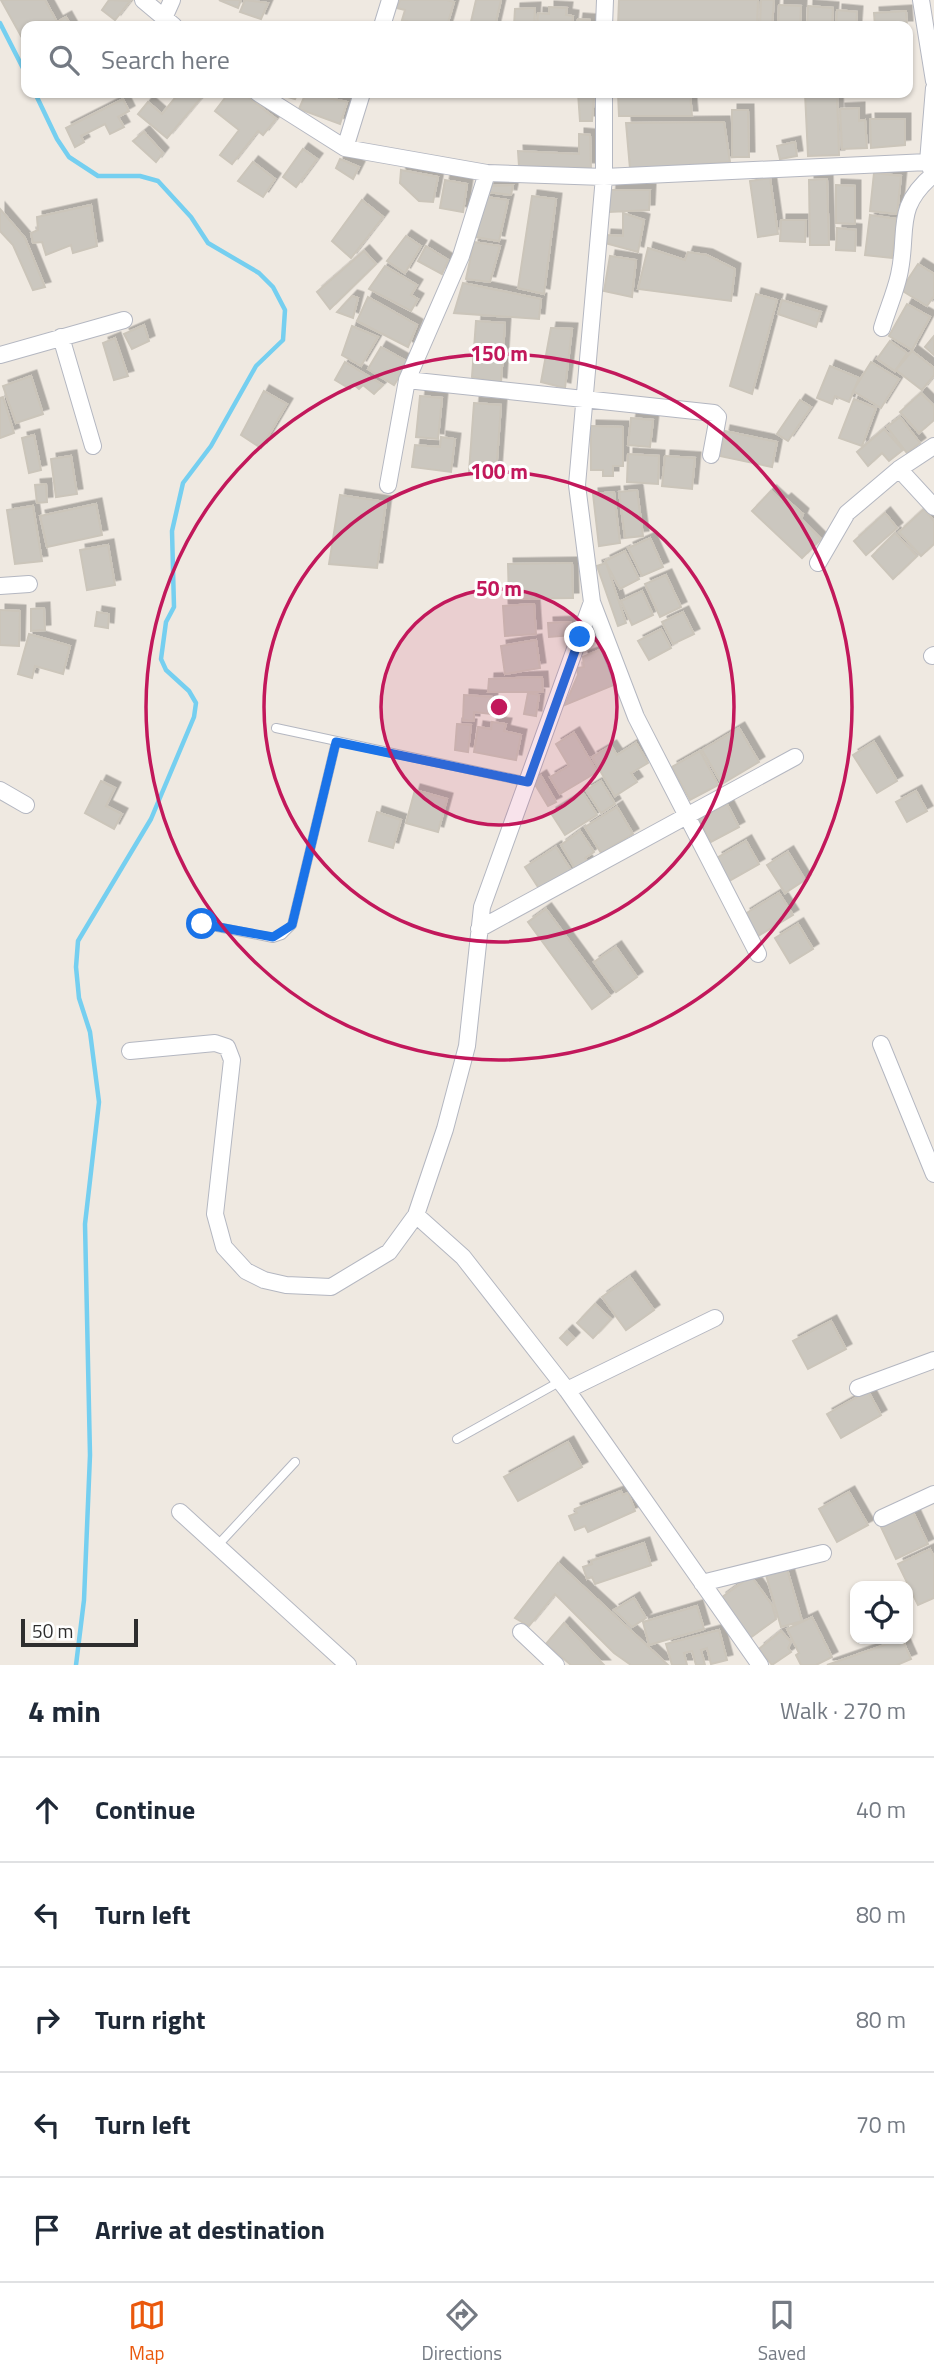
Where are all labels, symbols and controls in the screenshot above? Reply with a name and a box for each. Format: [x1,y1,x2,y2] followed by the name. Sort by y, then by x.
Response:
[21,21,913,98] search box
[101,40,230,79] text: Search here
[45,41,83,79] icon: search
[470,337,528,369] text: 150 m
[470,455,528,487] text: 100 m
[476,572,522,604] text: 50 m
[564,621,595,652] route end
[487,695,511,719] centre of rings
[186,908,217,939] route start
[850,1581,913,1644] map controls
[850,1581,913,1644] button: locate
[21,1616,138,1648] scale bar
[32,1616,73,1645] text: 50 m
[28,1688,101,1734] text: 4 min
[780,1693,906,1728] text: Walk · 270 m
[95,1790,195,1829] text: Continue
[28,1791,66,1829] icon: ahead
[856,1792,906,1827] text: 40 m
[95,1895,190,1934] text: Turn left
[28,1896,66,1934] icon: left
[856,1897,906,1932] text: 80 m
[95,2000,206,2039] text: Turn right
[28,2001,66,2039] icon: right
[856,2002,906,2037] text: 80 m
[95,2105,190,2144] text: Turn left
[28,2106,66,2144] icon: left
[856,2107,906,2142] text: 70 m
[95,2210,325,2249] text: Arrive at destination
[28,2211,66,2249] icon: arrive
[128,2296,166,2367] tab: Map
[422,2296,502,2367] tab: Directions
[758,2296,806,2367] tab: Saved

